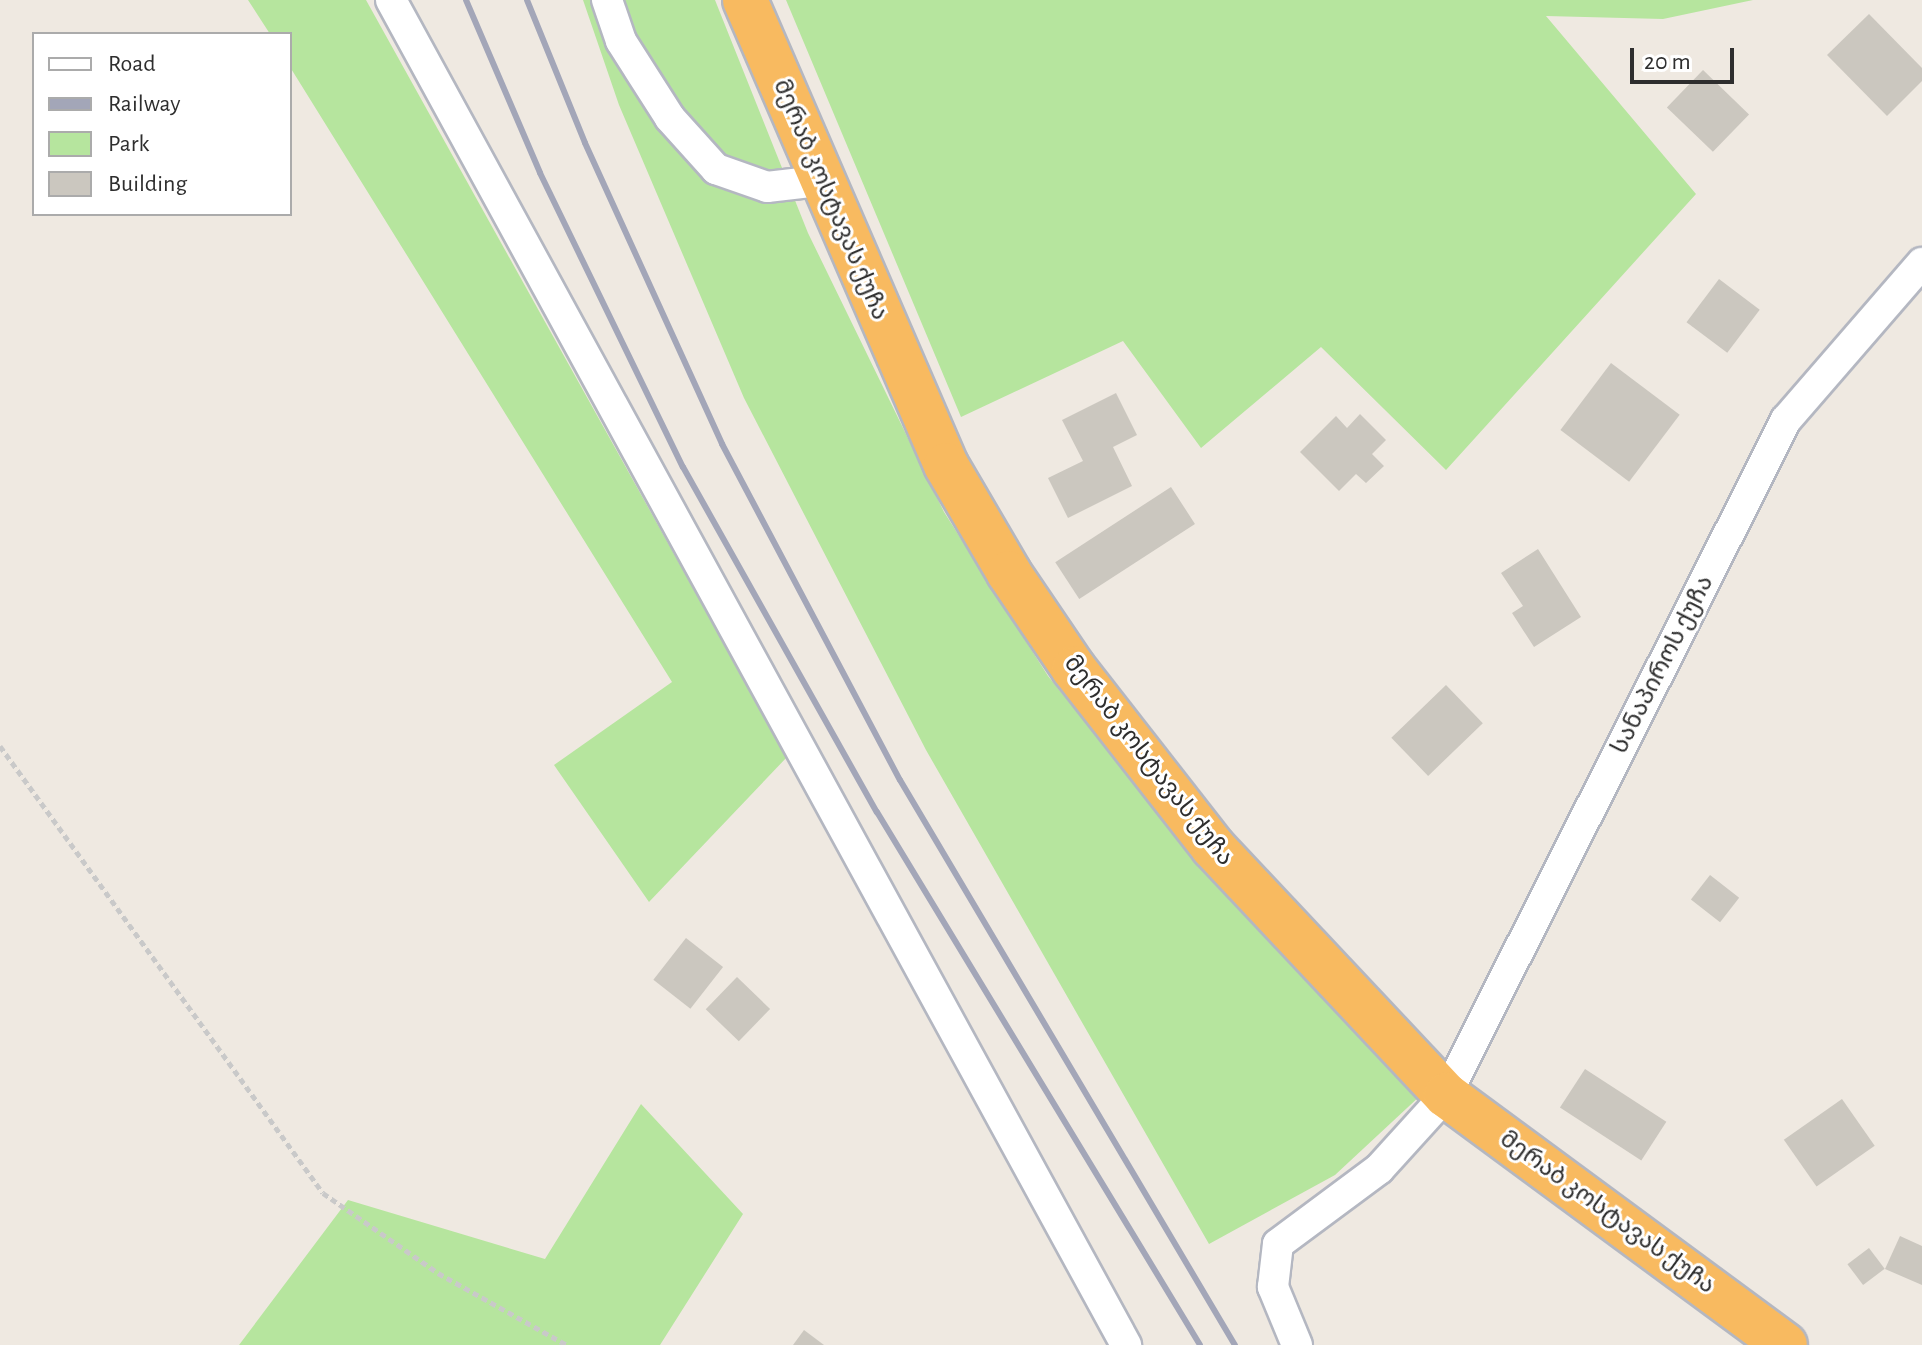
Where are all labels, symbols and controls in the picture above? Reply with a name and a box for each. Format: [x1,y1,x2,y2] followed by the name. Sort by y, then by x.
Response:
[32,32,292,216] legend
[1634,32,1738,82] scale bar
[1644,50,1691,74] text: 20 m
[108,52,156,76] text: Road
[766,75,894,325] street label: მერაბ კოსტავას ქუჩა
[108,92,180,116] text: Railway
[108,132,149,156] text: Park
[108,172,187,196] text: Building
[1606,571,1720,759] street label: სანაპიროს ქუჩა
[1057,650,1239,872] street label: მერაბ კოსტავას ქუჩა
[1494,1125,1720,1301] street label: მერაბ კოსტავას ქუჩა

